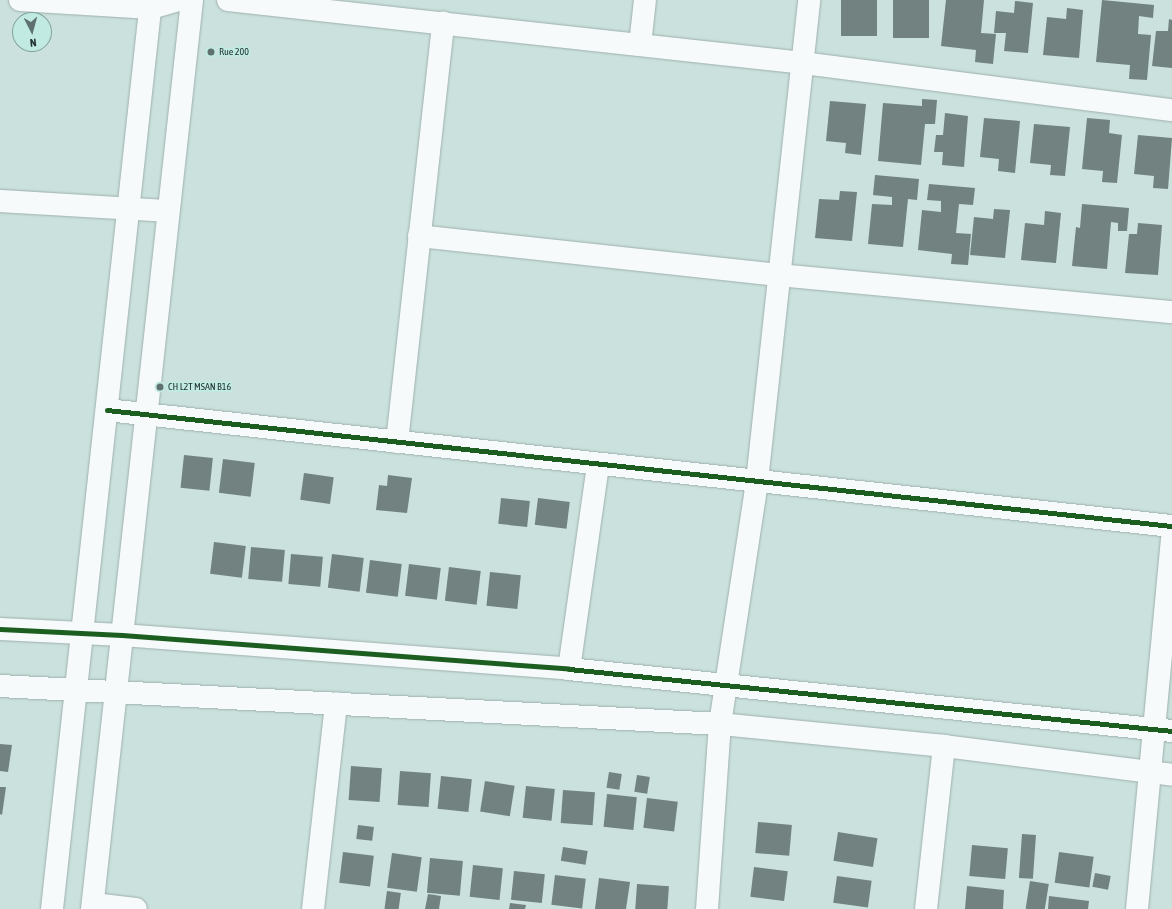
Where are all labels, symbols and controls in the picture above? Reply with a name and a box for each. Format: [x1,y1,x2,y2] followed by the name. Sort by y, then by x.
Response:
[12,12,52,52] north arrow
[29,37,37,49] text: N
[219,46,249,58] place label: Rue 200
[206,47,216,57] marker: Rue 200
[168,381,231,393] place label: CH L2T MSAN B16
[155,382,165,392] marker: CH L2T MSAN B16

